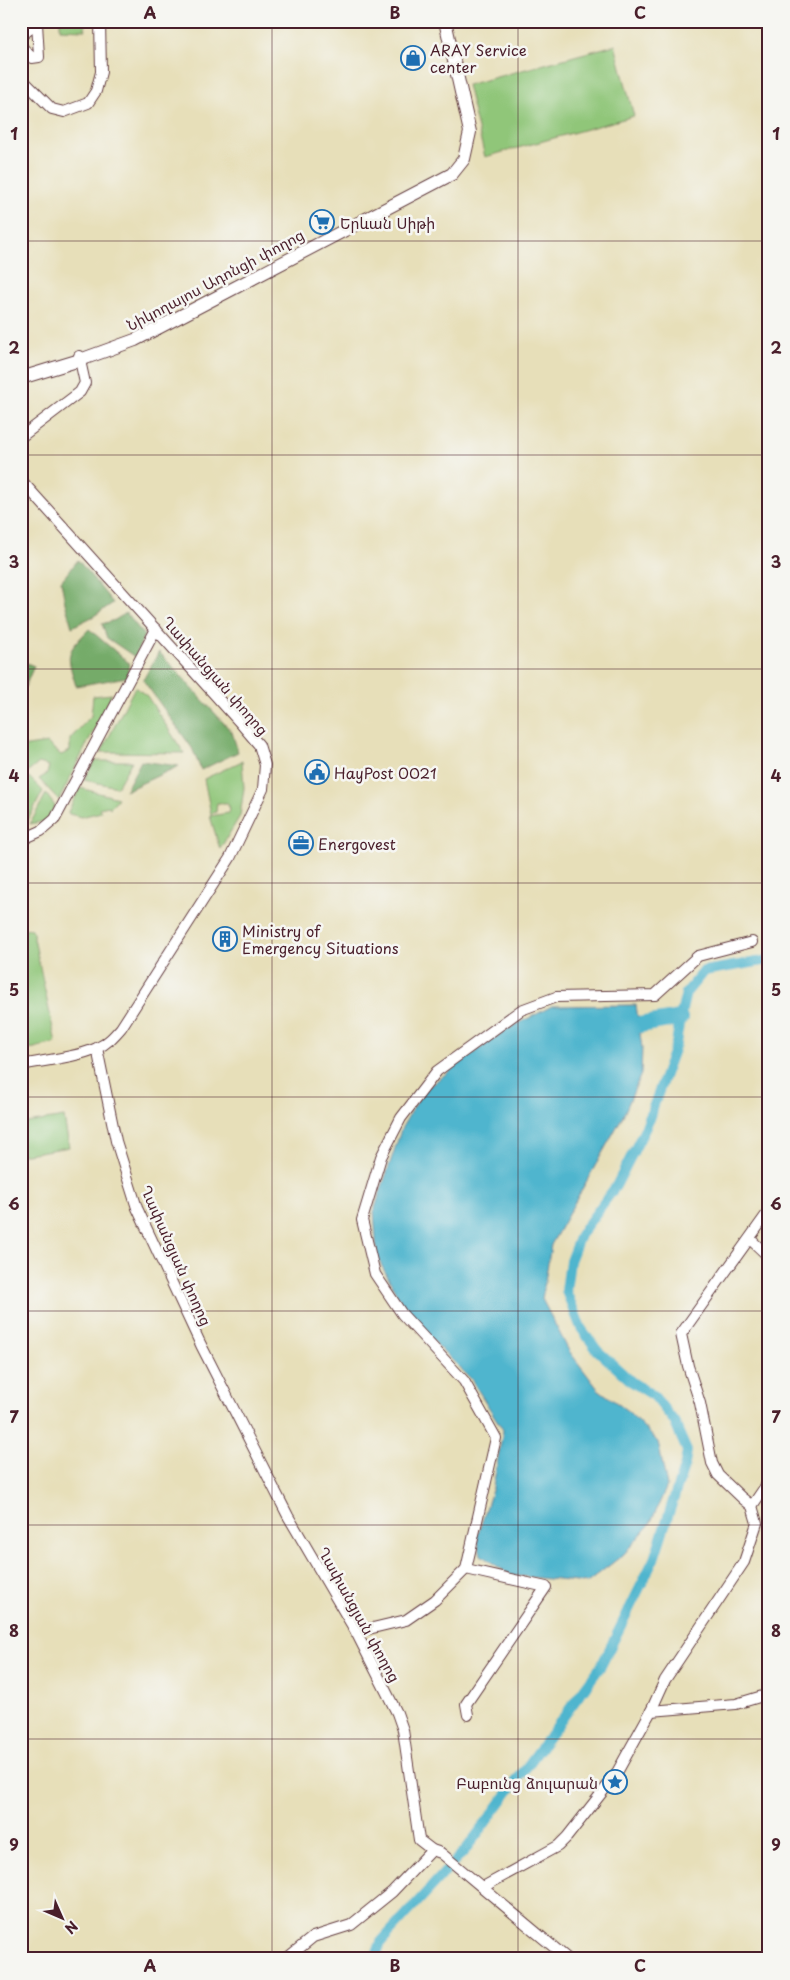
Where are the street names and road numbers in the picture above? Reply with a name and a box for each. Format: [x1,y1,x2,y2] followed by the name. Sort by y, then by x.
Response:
[122,222,308,336] street label: Նիկողայոս Ադոնցի փողոց
[157,610,275,740] street label: Ղափանցյան փողոց
[136,1181,218,1329] street label: Ղափանցյան փողոց
[313,1542,407,1686] street label: Ղափանցյան փողոց

